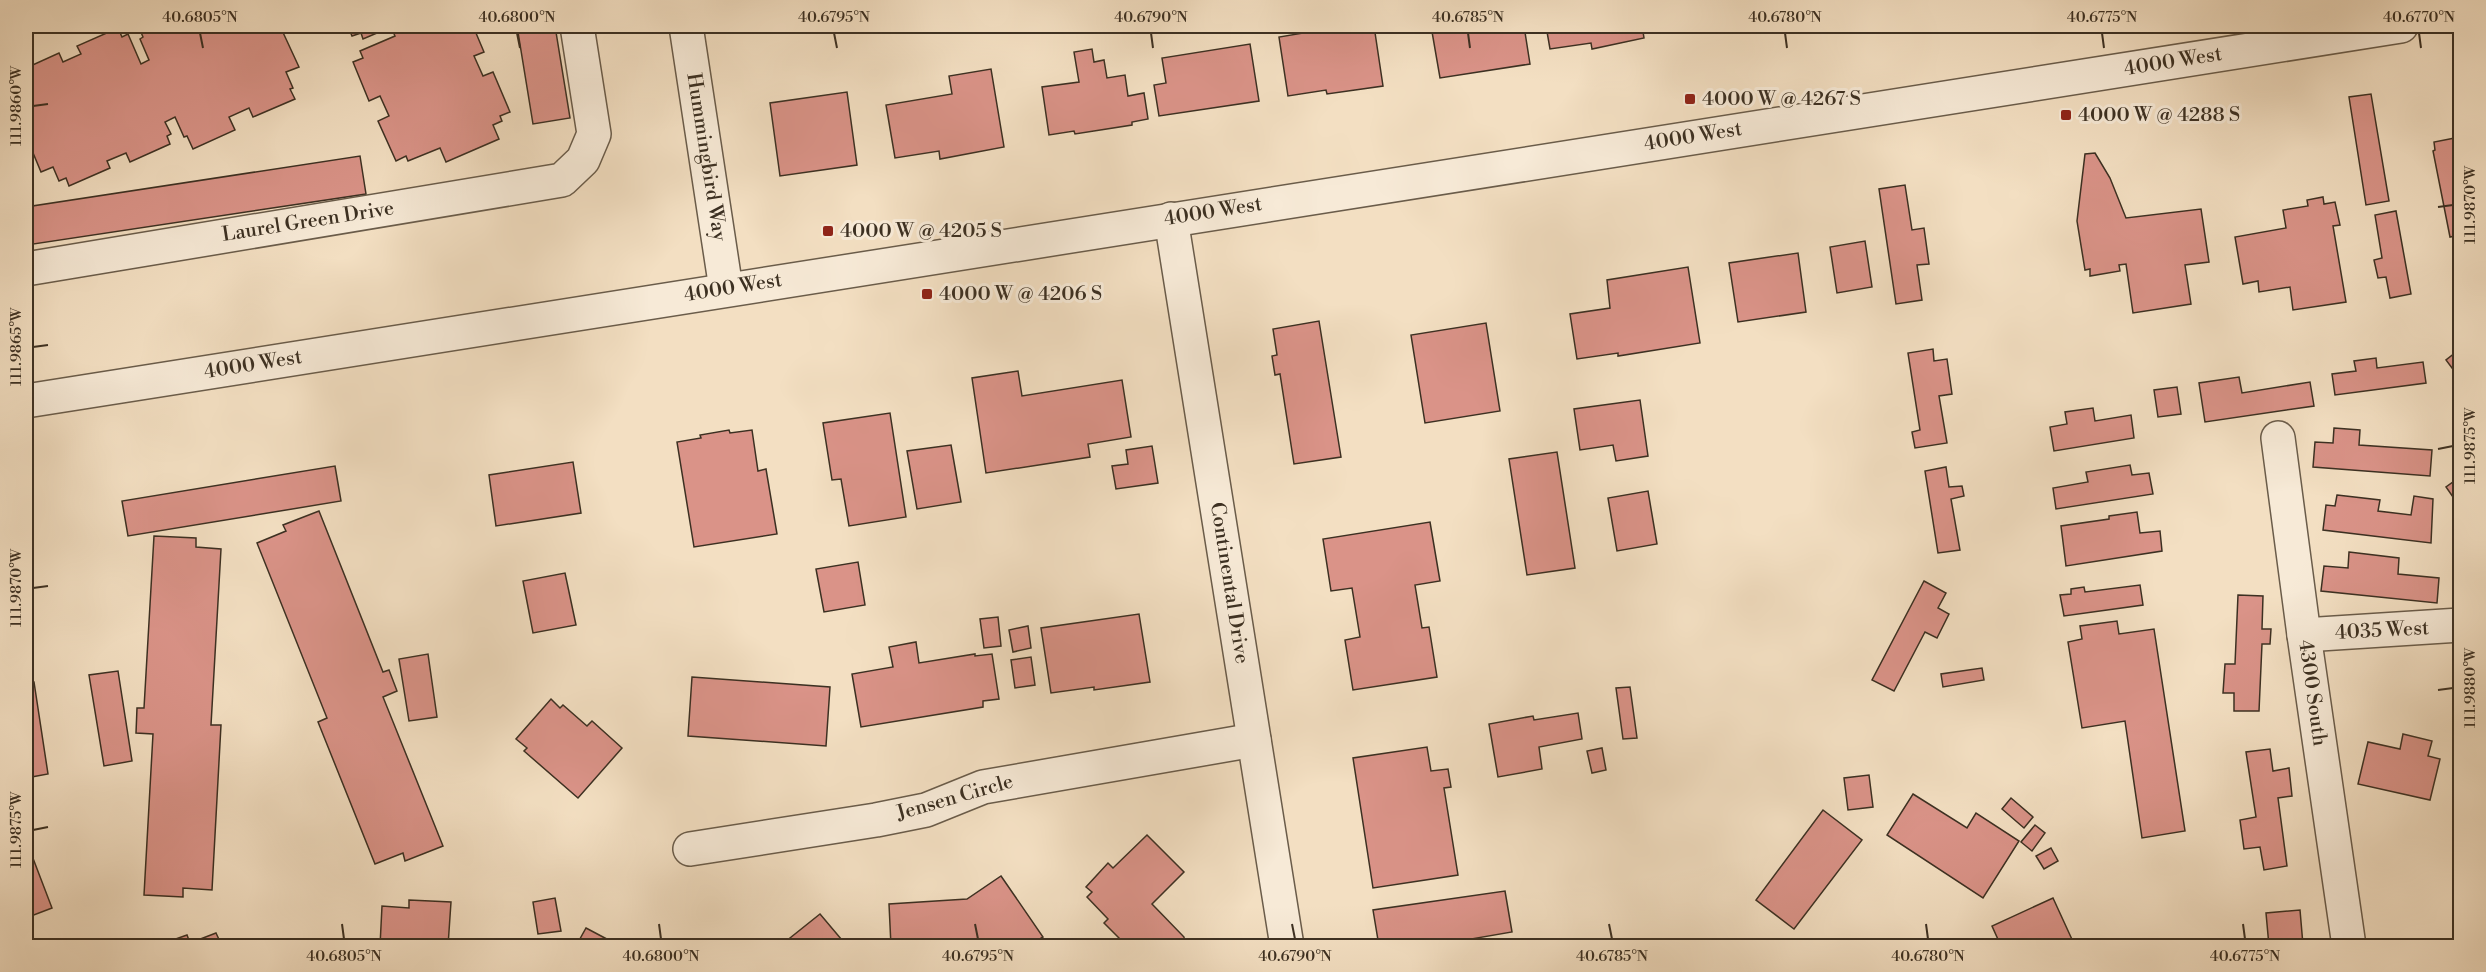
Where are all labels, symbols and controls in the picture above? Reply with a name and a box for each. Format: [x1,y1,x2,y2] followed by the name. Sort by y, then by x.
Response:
[162,8,238,27] text: 40.6805°N
[478,8,556,27] text: 40.6800°N
[798,8,870,27] text: 40.6795°N
[1114,8,1188,27] text: 40.6790°N
[1432,8,1504,27] text: 40.6785°N
[1748,8,1822,27] text: 40.6780°N
[2067,8,2137,27] text: 40.6775°N
[2383,8,2455,27] text: 40.6770°N
[2122,42,2224,82] street label: 4000 West
[7,65,26,146] text: 111.9860°W
[680,71,732,243] street label: Hummingbird Way
[1702,87,1861,112] place label: 4000 W @ 4267 S
[1683,92,1697,106] marker: 4000 W @ 4267 S
[2078,103,2240,128] place label: 4000 W @ 4288 S
[2059,108,2073,122] marker: 4000 W @ 4288 S
[1642,117,1744,157] street label: 4000 West
[2461,165,2480,244] text: 111.9870°W
[1162,192,1264,232] street label: 4000 West
[220,196,396,248] street label: Laurel Green Drive
[840,219,1002,244] place label: 4000 W @ 4205 S
[821,224,835,238] marker: 4000 W @ 4205 S
[682,268,784,308] street label: 4000 West
[939,282,1102,307] place label: 4000 W @ 4206 S
[920,287,934,301] marker: 4000 W @ 4206 S
[7,307,26,386] text: 111.9865°W
[202,345,304,385] street label: 4000 West
[2461,407,2480,484] text: 111.9875°W
[1204,501,1254,665] street label: Continental Drive
[7,548,26,627] text: 111.9870°W
[2334,616,2430,646] street label: 4035 West
[2292,638,2332,748] street label: 4300 South
[2461,647,2480,728] text: 111.9880°W
[893,769,1016,827] street label: Jensen Circle
[7,791,26,868] text: 111.9875°W
[306,947,382,966] text: 40.6805°N
[622,947,700,966] text: 40.6800°N
[942,947,1014,966] text: 40.6795°N
[1258,947,1332,966] text: 40.6790°N
[1576,947,1648,966] text: 40.6785°N
[1891,947,1965,966] text: 40.6780°N
[2210,947,2280,966] text: 40.6775°N

